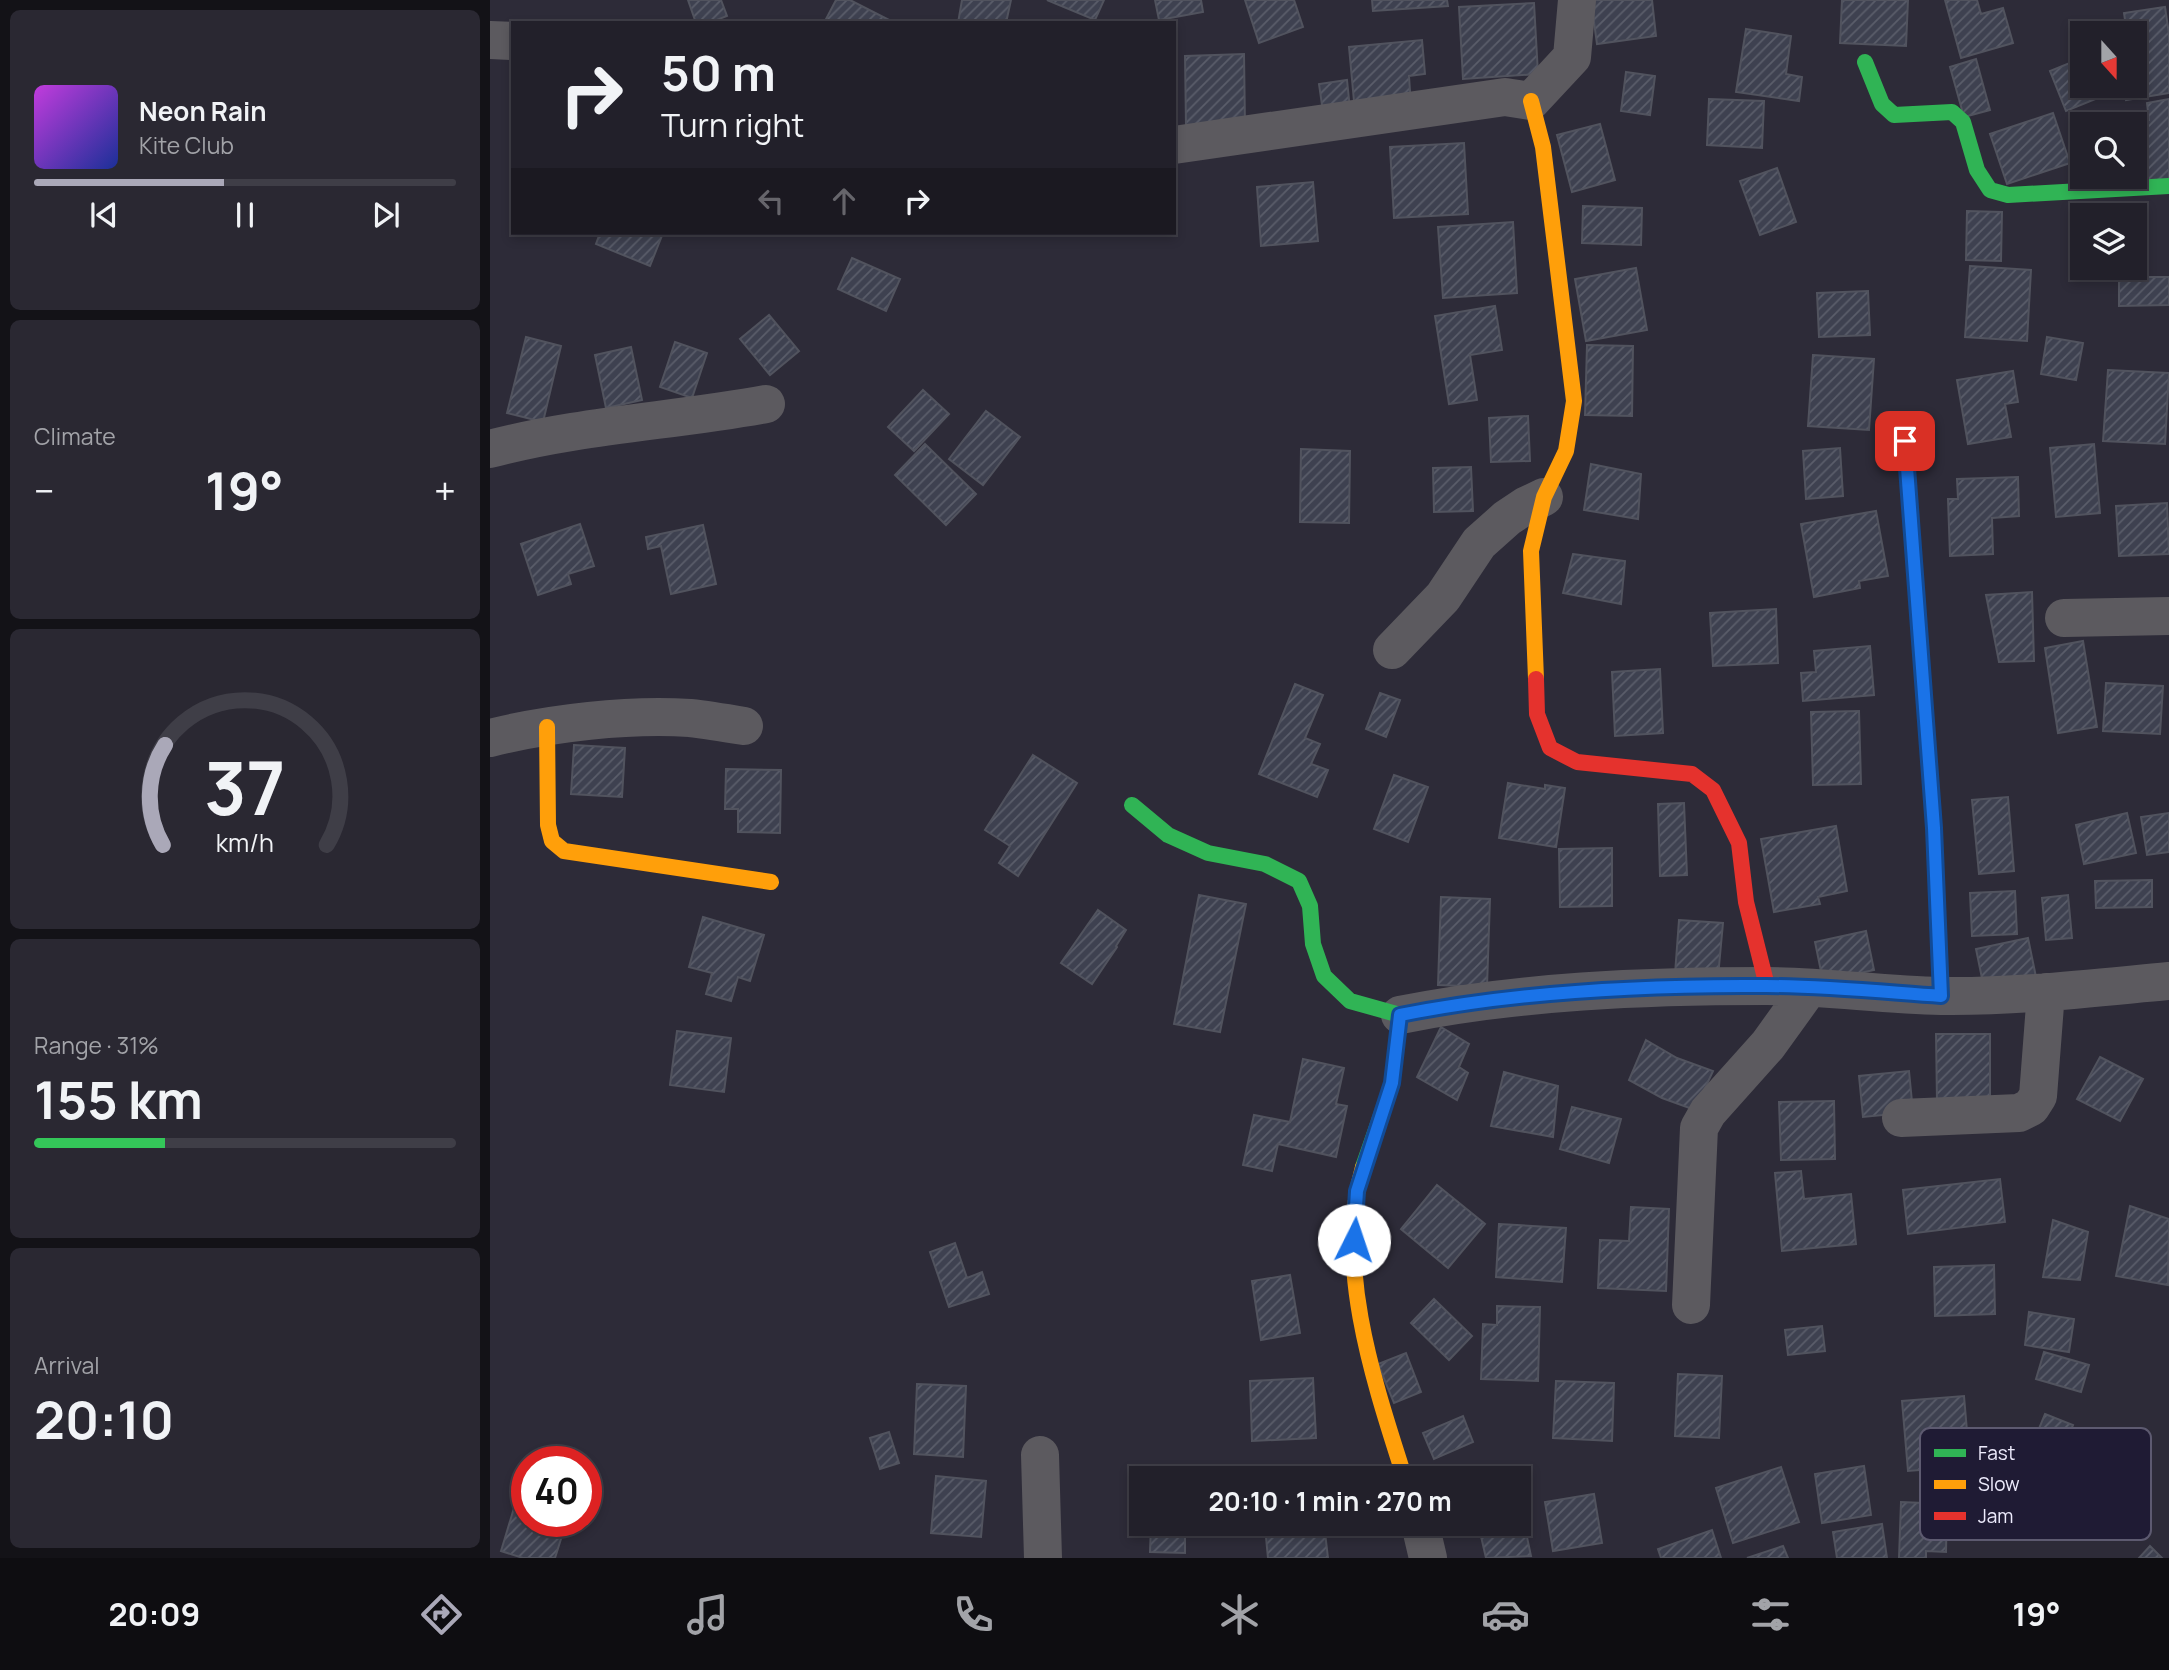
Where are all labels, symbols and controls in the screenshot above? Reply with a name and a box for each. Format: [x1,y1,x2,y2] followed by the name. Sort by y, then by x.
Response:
[2070,21,2147,98] north arrow
[2070,21,2147,280] map controls
[661,39,776,106] text: 50 m
[546,49,637,140] icon: right
[139,93,267,129] text: Neon Rain
[661,103,804,147] text: Turn right
[2070,112,2147,189] button: search
[139,129,234,161] text: Kite Club
[752,182,790,220] icon: left
[825,182,863,220] icon: ahead
[898,182,936,220] icon: right
[85,196,123,234] icon: previous
[226,196,264,234] icon: pause
[367,196,405,234] icon: next
[2070,203,2147,280] button: layers
[1875,411,1935,471] pin
[34,420,116,452] text: Climate
[1886,422,1924,460] icon: arrive
[205,455,284,526] text: 19°
[34,464,55,516] text: −
[434,464,456,516] text: +
[204,737,286,837] text: 37
[216,825,274,860] text: km/h
[34,1029,159,1061] text: Range · 31%
[34,1064,203,1135] text: 155 km
[1317,1203,1391,1277] position arrow
[34,1349,100,1381] text: Arrival
[34,1384,174,1455] text: 20:10
[1920,1428,2151,1540] legend
[1978,1440,2015,1466] text: Fast
[511,1446,602,1537] speed limit sign: 40
[1978,1471,2020,1497] text: Slow
[1208,1483,1452,1519] text: 20:10 · 1 min · 270 m
[1978,1503,2013,1529] text: Jam
[417,1590,466,1639] icon: directions
[683,1590,732,1639] icon: music
[949,1590,998,1639] icon: phone
[1215,1590,1264,1639] icon: climate
[1481,1590,1530,1639] icon: car
[1746,1590,1795,1639] icon: filters
[108,1592,200,1636] text: 20:09
[2012,1592,2061,1636] text: 19°

